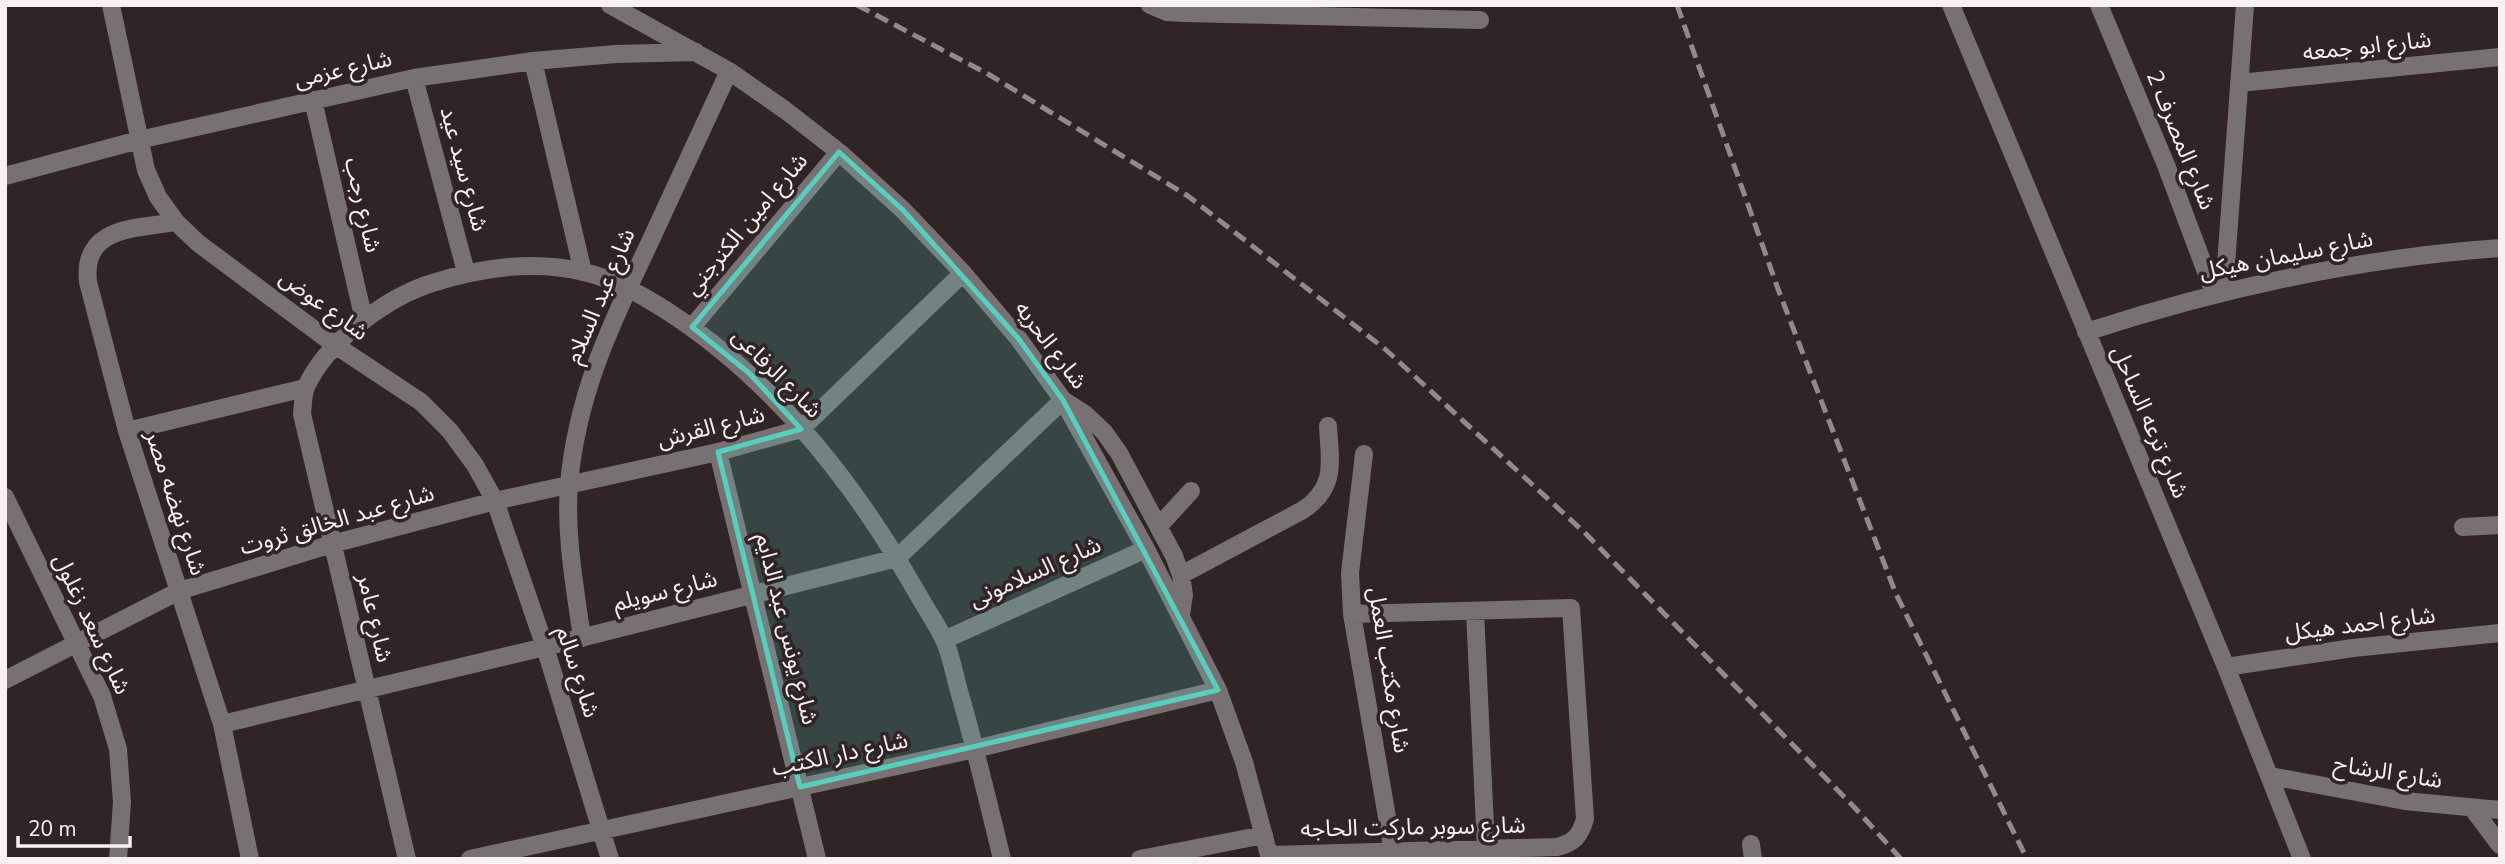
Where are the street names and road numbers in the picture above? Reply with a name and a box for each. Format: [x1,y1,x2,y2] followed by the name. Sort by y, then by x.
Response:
[2301,24,2433,69] street label: شارع ابو جمعه
[291,43,395,96] street label: شارع عزمى
[2138,66,2223,215] street label: شارع المصرف 2
[432,103,496,235] street label: شارع سيد عيد
[677,146,816,303] street label: شارع امين الكنرجني
[336,154,389,256] street label: شارع رجب
[2197,223,2376,288] street label: شارع سليمان هيكل
[558,224,644,369] street label: شارع عبد السلام
[273,262,375,349] street label: شارع عوض
[1007,294,1094,396] street label: شارع الحريه
[724,321,829,426] street label: شارع الرفاعى
[2103,341,2196,503] street label: شارع ترعه الساحل
[654,399,768,456] street label: شارع القرش
[137,426,214,580] street label: شارع نهضه مصر
[236,477,438,564] street label: شارع عبد الخالق ثروت
[964,529,1106,616] street label: شارع السلامونى
[747,530,826,728] street label: شارع يونس عبد الدايم
[45,549,138,700] street label: شارع سعد زغلول
[610,563,721,620] street label: شارع سويلم
[349,570,400,666] street label: شارع عامر
[1360,585,1417,755] street label: شارع مكتب العمل
[2283,599,2437,650] street label: شارع احمد هيكل
[548,622,607,722] street label: شارع سالم
[769,724,911,785] street label: شارع دار الكتب
[2331,748,2445,797] street label: شارع الرشاح
[1300,810,1526,845] street label: شارع سوبر ماركت الحاجه

